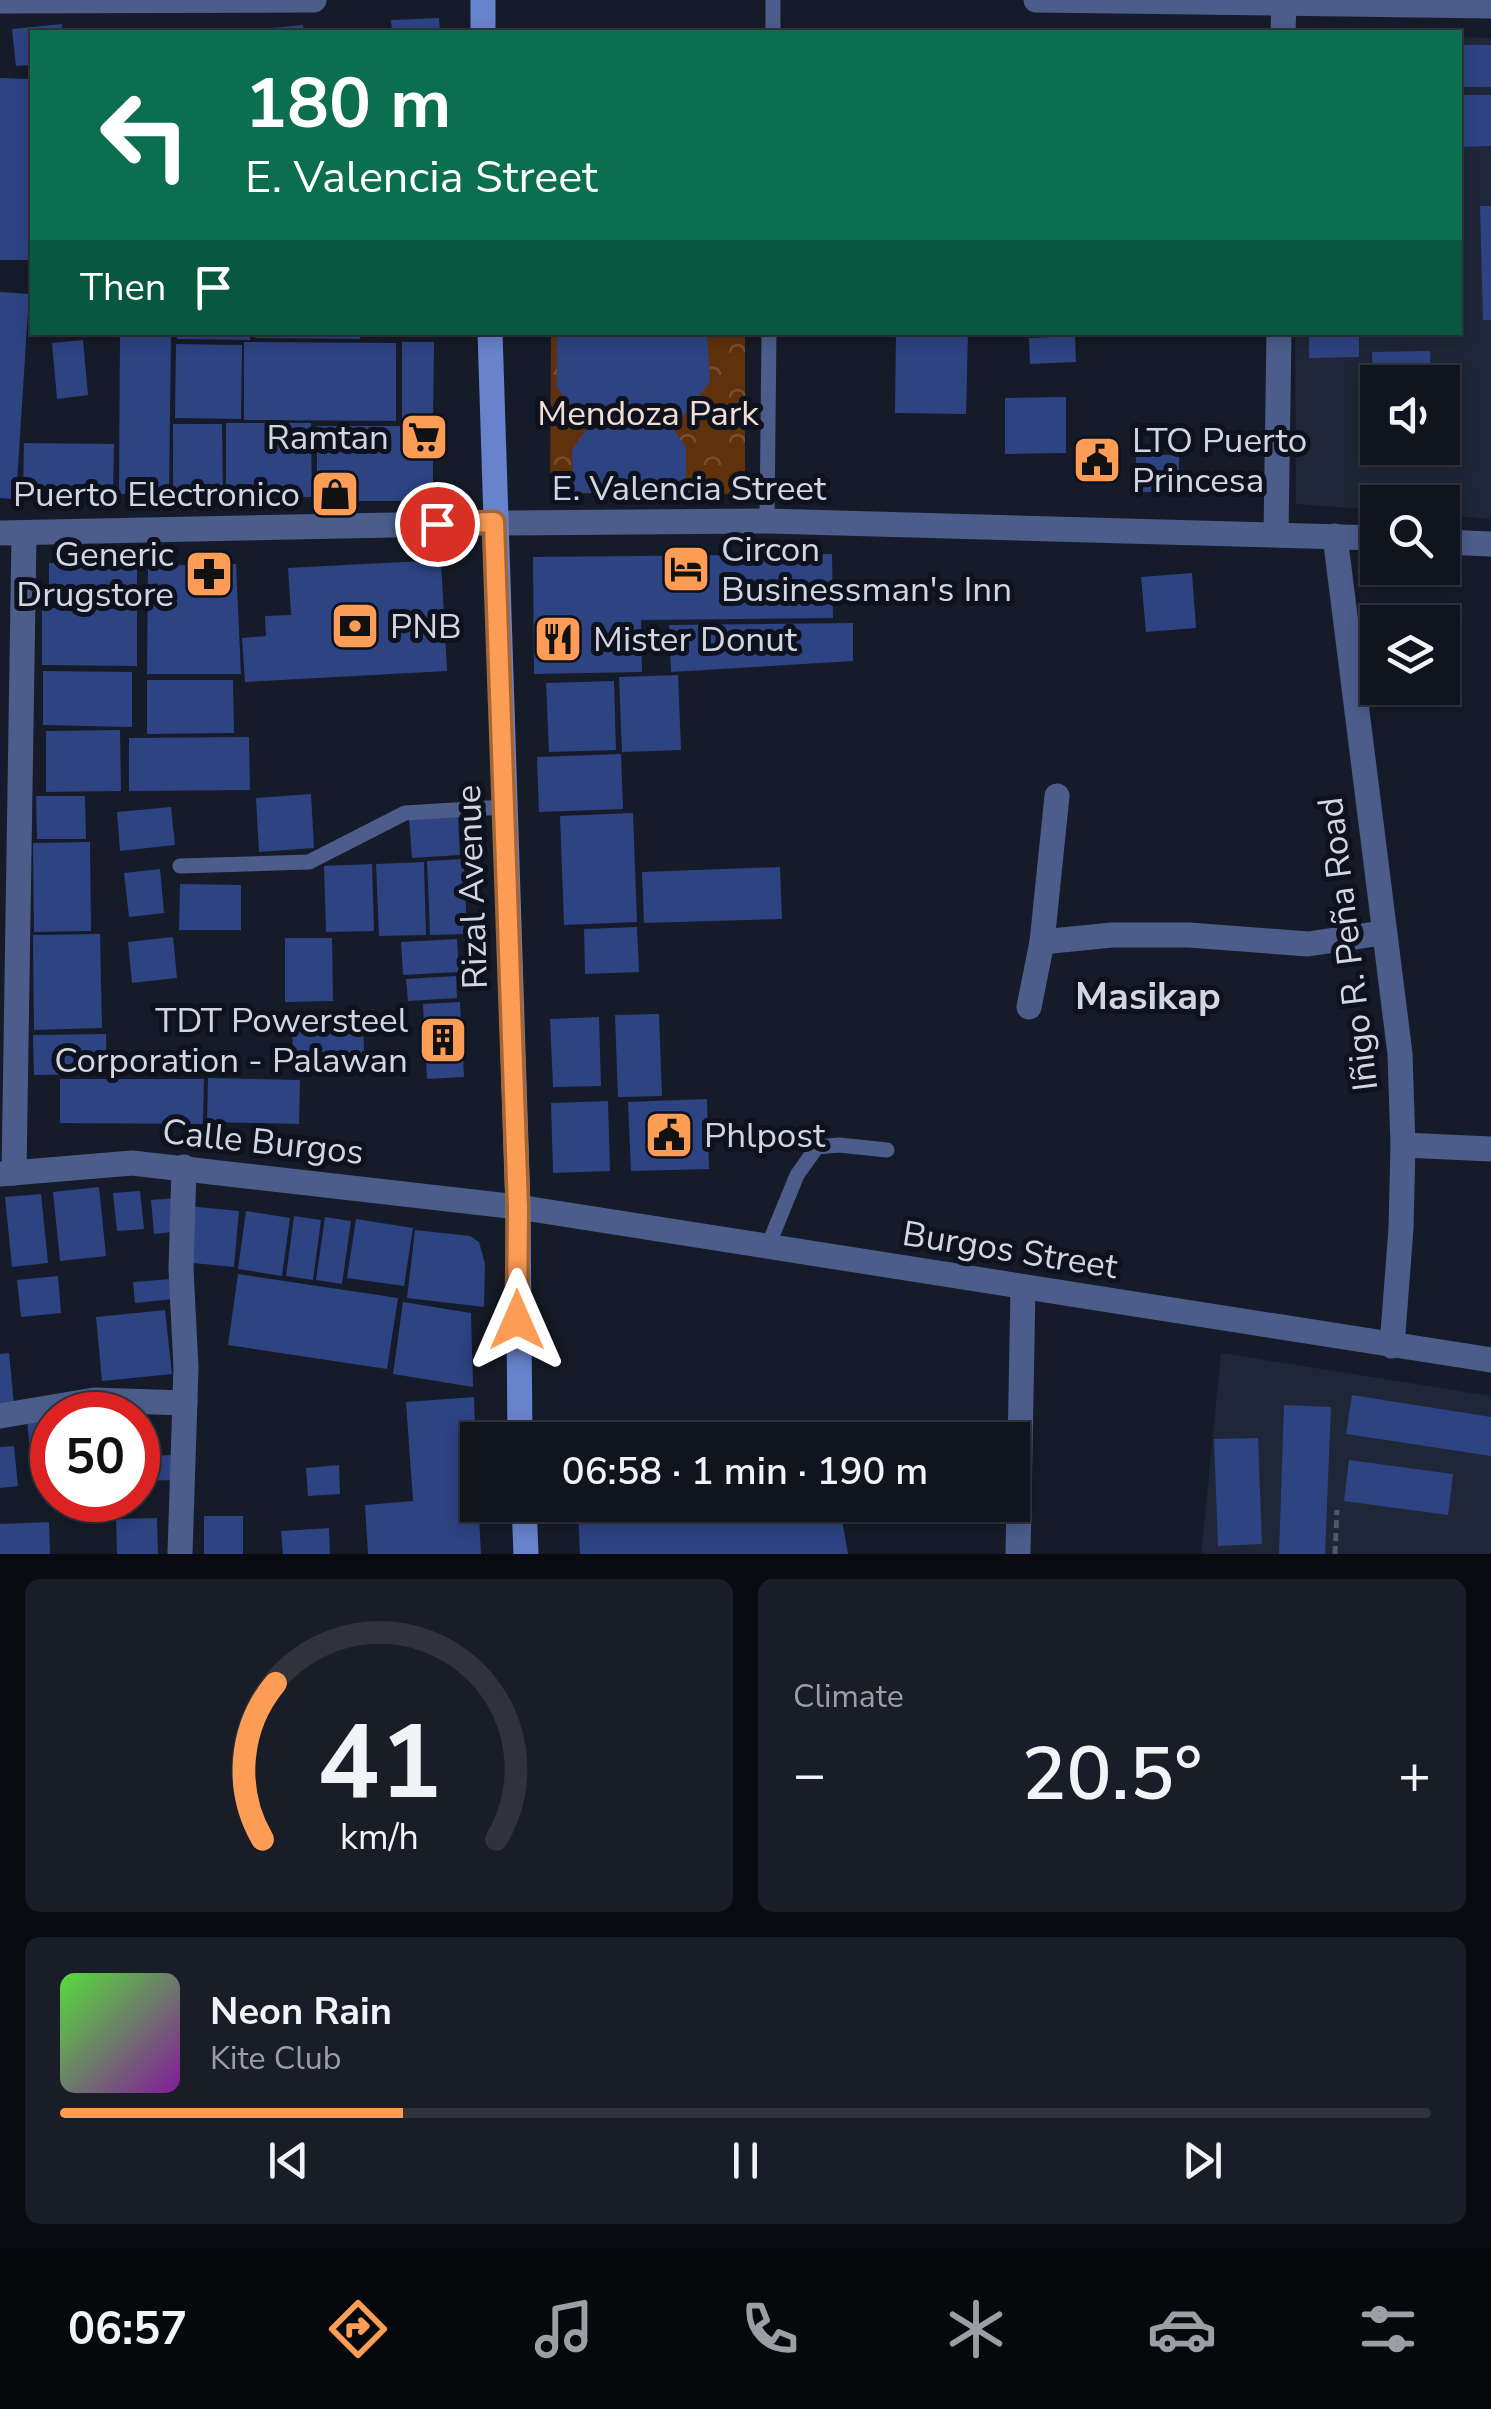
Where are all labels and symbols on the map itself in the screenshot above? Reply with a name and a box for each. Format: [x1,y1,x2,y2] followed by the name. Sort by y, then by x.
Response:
[537,390,759,437] park label: Mendoza Park
[398,411,450,463] supermarket icon: Ramtan
[266,414,389,461] place label: Ramtan
[1132,417,1307,504] place label: LTO Puerto Princesa
[1071,434,1123,486] public building icon: LTO Puerto Princesa
[552,465,827,512] street label: E. Valencia Street
[309,468,361,520] shop icon: Puerto Electronico
[13,471,300,518] place label: Puerto Electronico
[395,482,480,567] pin
[721,526,1012,613] place label: Circon Businessman's Inn
[16,531,174,618] place label: Generic Drugstore
[660,543,712,595] hotel icon: Circon Businessman's Inn
[183,548,235,600] pharmacy icon: Generic Drugstore
[329,600,381,652] bank icon: PNB
[390,603,462,650] place label: PNB
[532,613,584,665] restaurant icon: Mister Donut
[593,616,798,663] place label: Mister Donut
[445,784,499,990] street label: Rizal Avenue
[1307,795,1389,1093] street label: Iñigo R. Peña Road
[1075,971,1221,1022] district label: Masikap
[54,997,409,1084] place label: TDT Powersteel Corporation - Palawan
[417,1014,469,1066] building icon: TDT Powersteel Corporation - Palawan
[160,1108,366,1176] street label: Calle Burgos
[643,1109,695,1161] public building icon: Phlpost
[704,1112,826,1159] place label: Phlpost
[899,1210,1122,1290] street label: Burgos Street
[465,1268,569,1372] position arrow
[30,1392,160,1522] speed limit sign: 50

